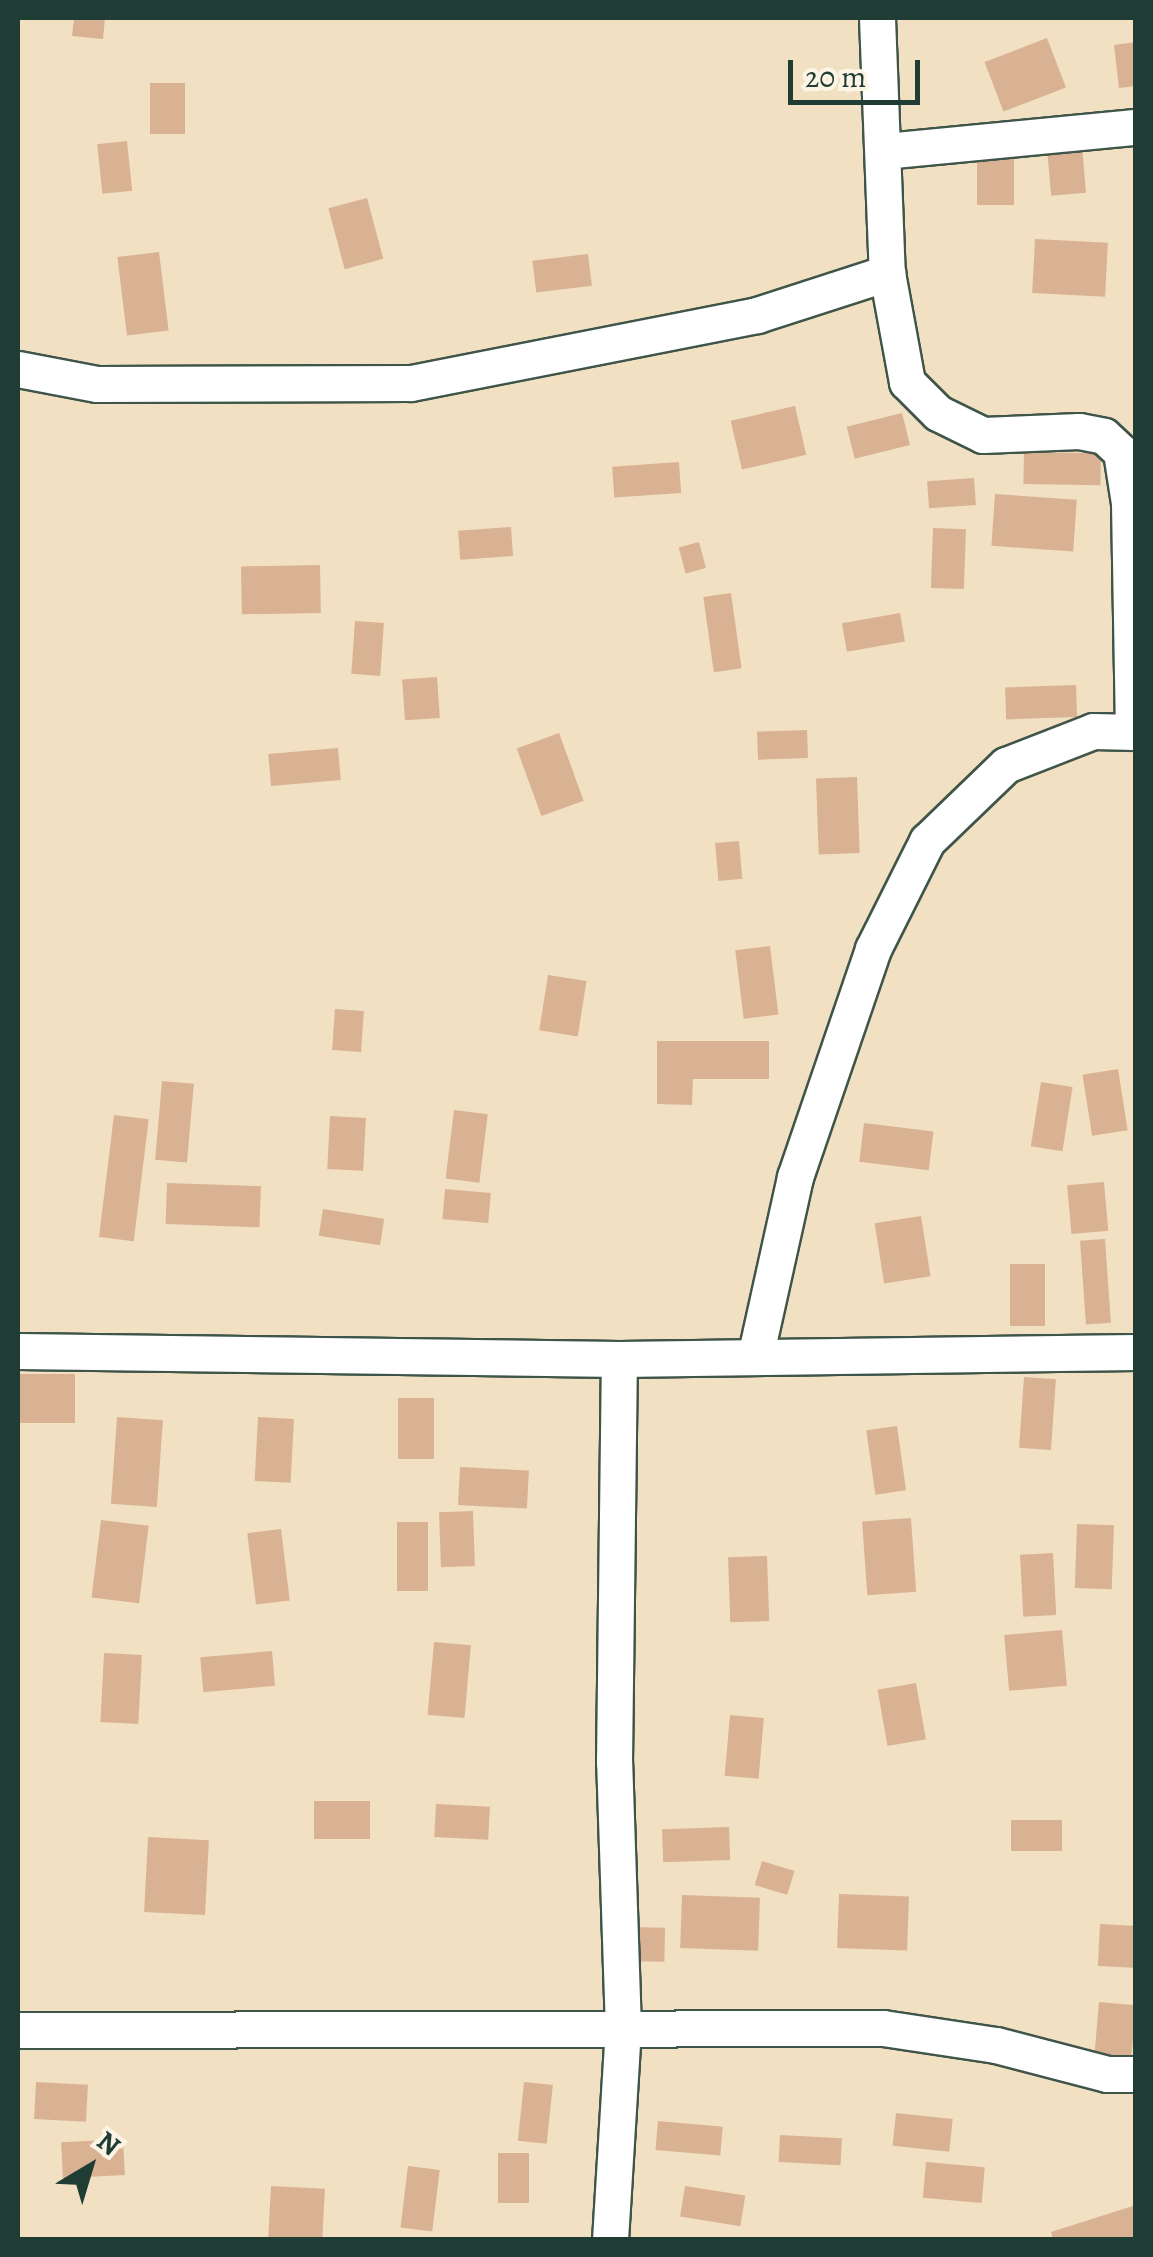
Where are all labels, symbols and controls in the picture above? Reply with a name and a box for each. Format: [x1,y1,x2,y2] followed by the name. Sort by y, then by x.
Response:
[793,40,926,102] scale bar
[805,57,866,97] text: 20 m
[40,2117,140,2217] north arrow
[89,2122,128,2165] text: N

